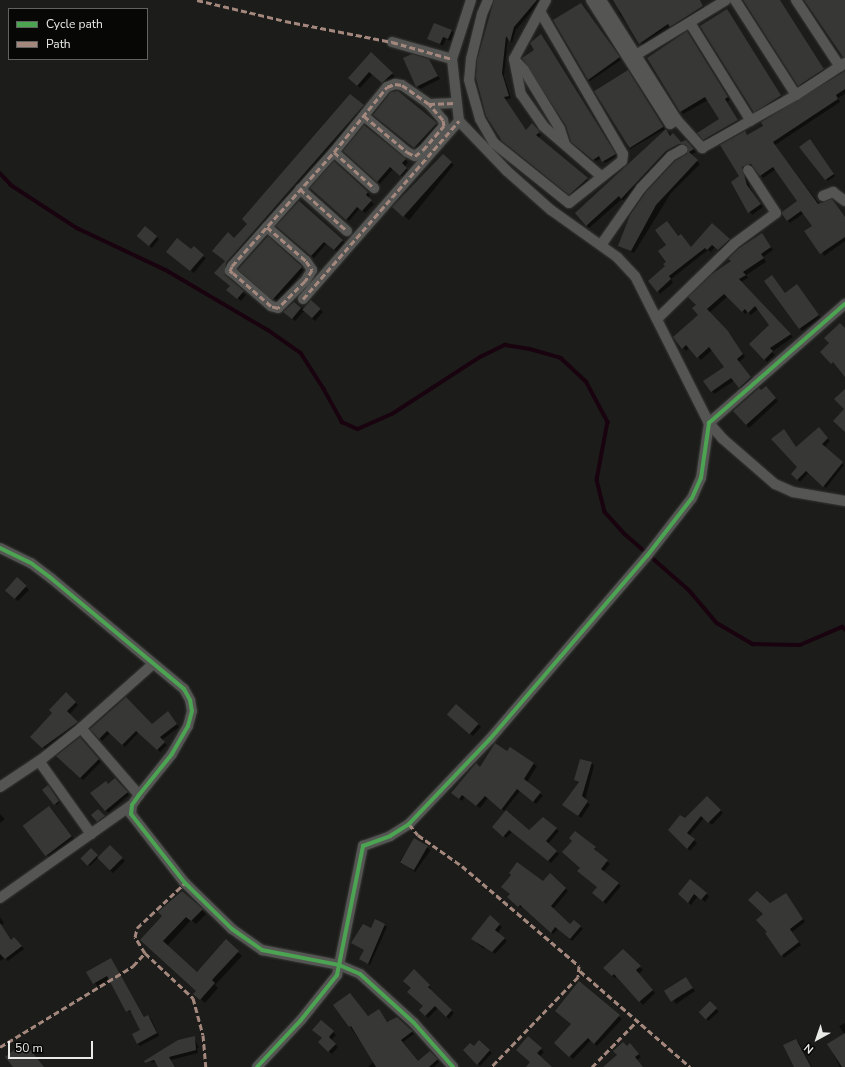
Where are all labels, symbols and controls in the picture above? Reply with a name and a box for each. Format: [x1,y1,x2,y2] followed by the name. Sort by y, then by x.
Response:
[8,8,148,60] legend
[46,16,103,32] text: Cycle path
[46,36,71,52] text: Path
[797,1019,837,1059] north arrow
[10,1033,95,1059] scale bar
[15,1040,43,1056] text: 50 m
[801,1040,817,1057] text: N

